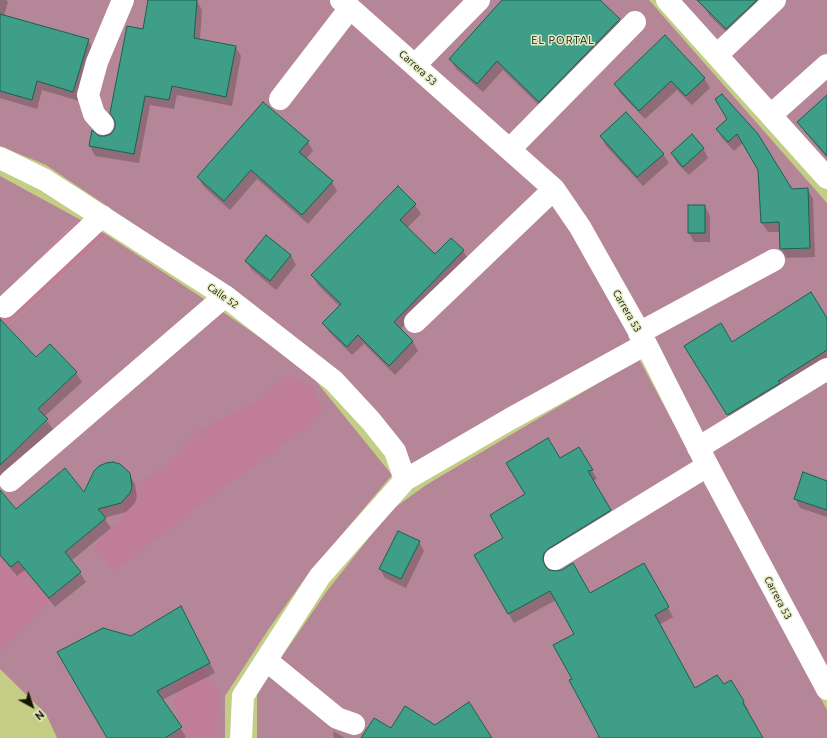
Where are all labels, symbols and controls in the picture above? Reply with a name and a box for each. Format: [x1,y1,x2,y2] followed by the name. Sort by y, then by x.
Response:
[531,33,595,47] district label: EL PORTAL
[397,48,439,88] street label: Carrera 53
[205,281,241,311] street label: Calle 52
[610,288,644,334] street label: Carrera 53
[762,574,794,622] street label: Carrera 53
[12,686,52,726] north arrow
[33,708,47,722] text: N

